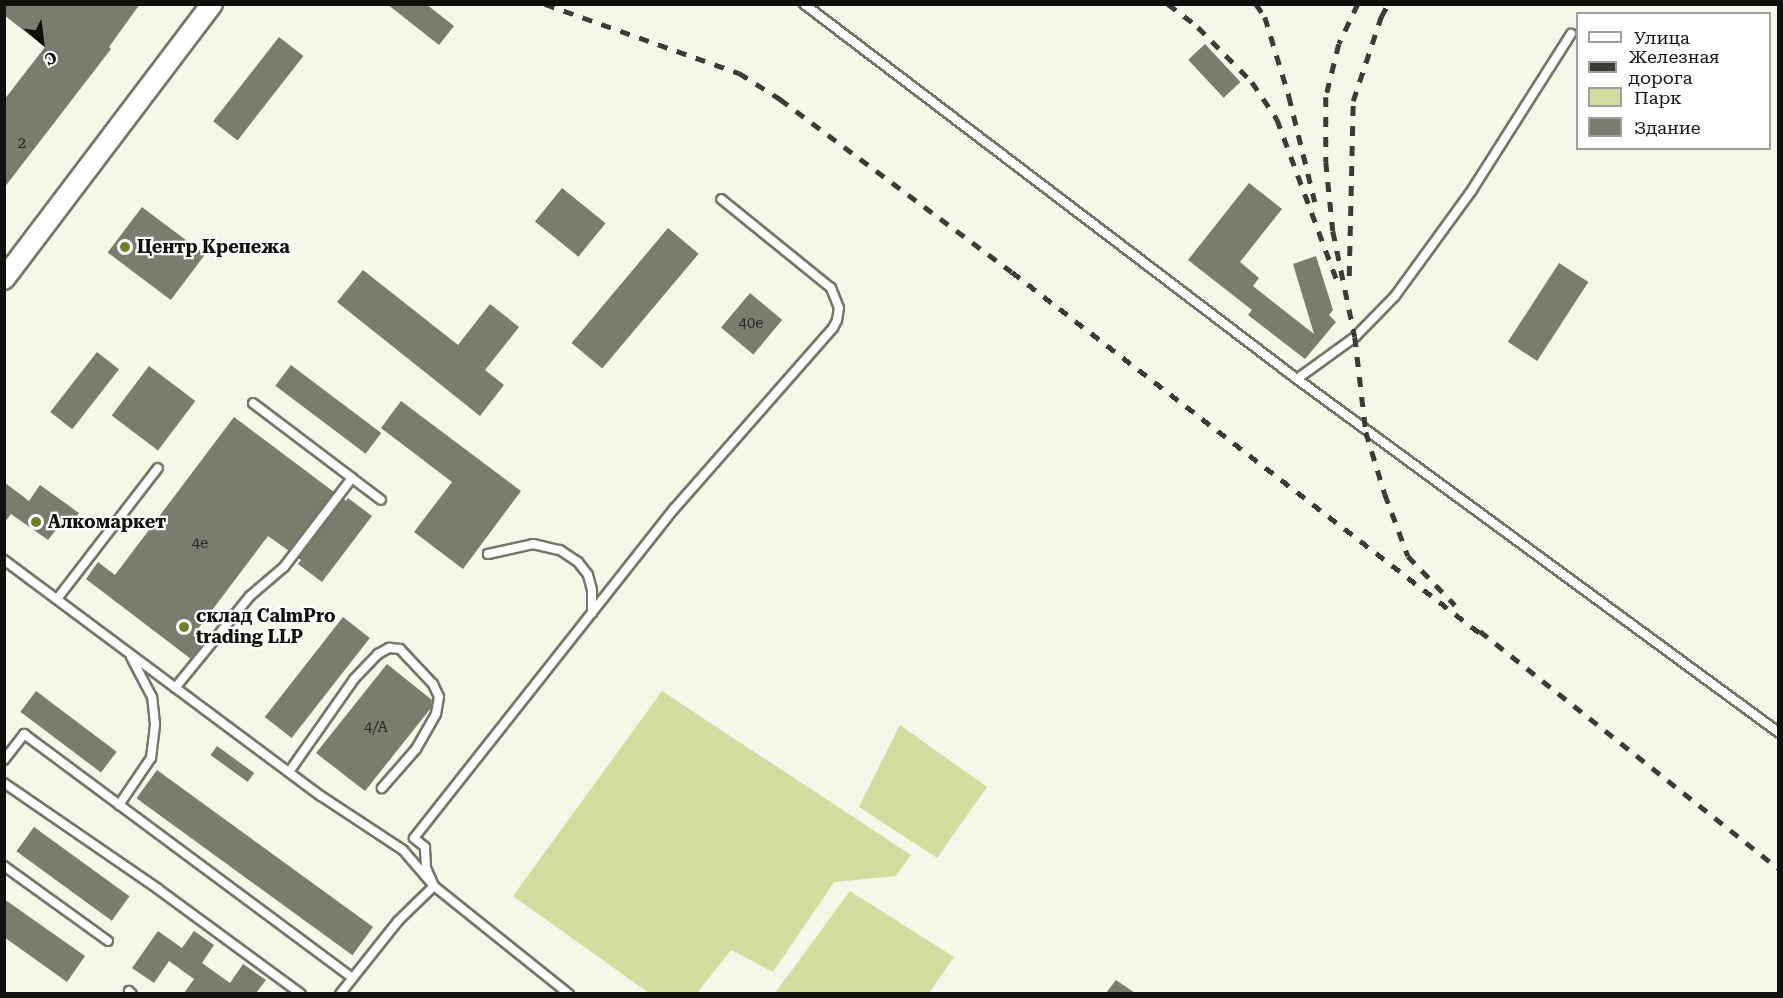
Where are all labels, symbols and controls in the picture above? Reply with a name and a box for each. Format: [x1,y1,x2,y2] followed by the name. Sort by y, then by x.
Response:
[12,12,72,72] north arrow
[1576,12,1771,150] legend
[1634,27,1690,48] text: Улица
[1629,46,1719,88] text: Железная дорога
[41,47,60,69] text: С
[1634,87,1682,108] text: Парк
[1634,117,1701,138] text: Здание
[18,135,26,153] house number: 2
[137,236,290,258] place label: Центр Крепежа
[118,240,132,254] marker: Центр Крепежа
[738,315,764,333] house number: 40е
[48,511,166,533] place label: Алкомаркет
[29,515,43,529] marker: Алкомаркет
[192,535,208,553] house number: 4е
[196,606,336,648] place label: склад CalmPro trading LLP
[177,620,191,634] marker: склад CalmPro trading LLP
[364,719,388,737] house number: 4/А

